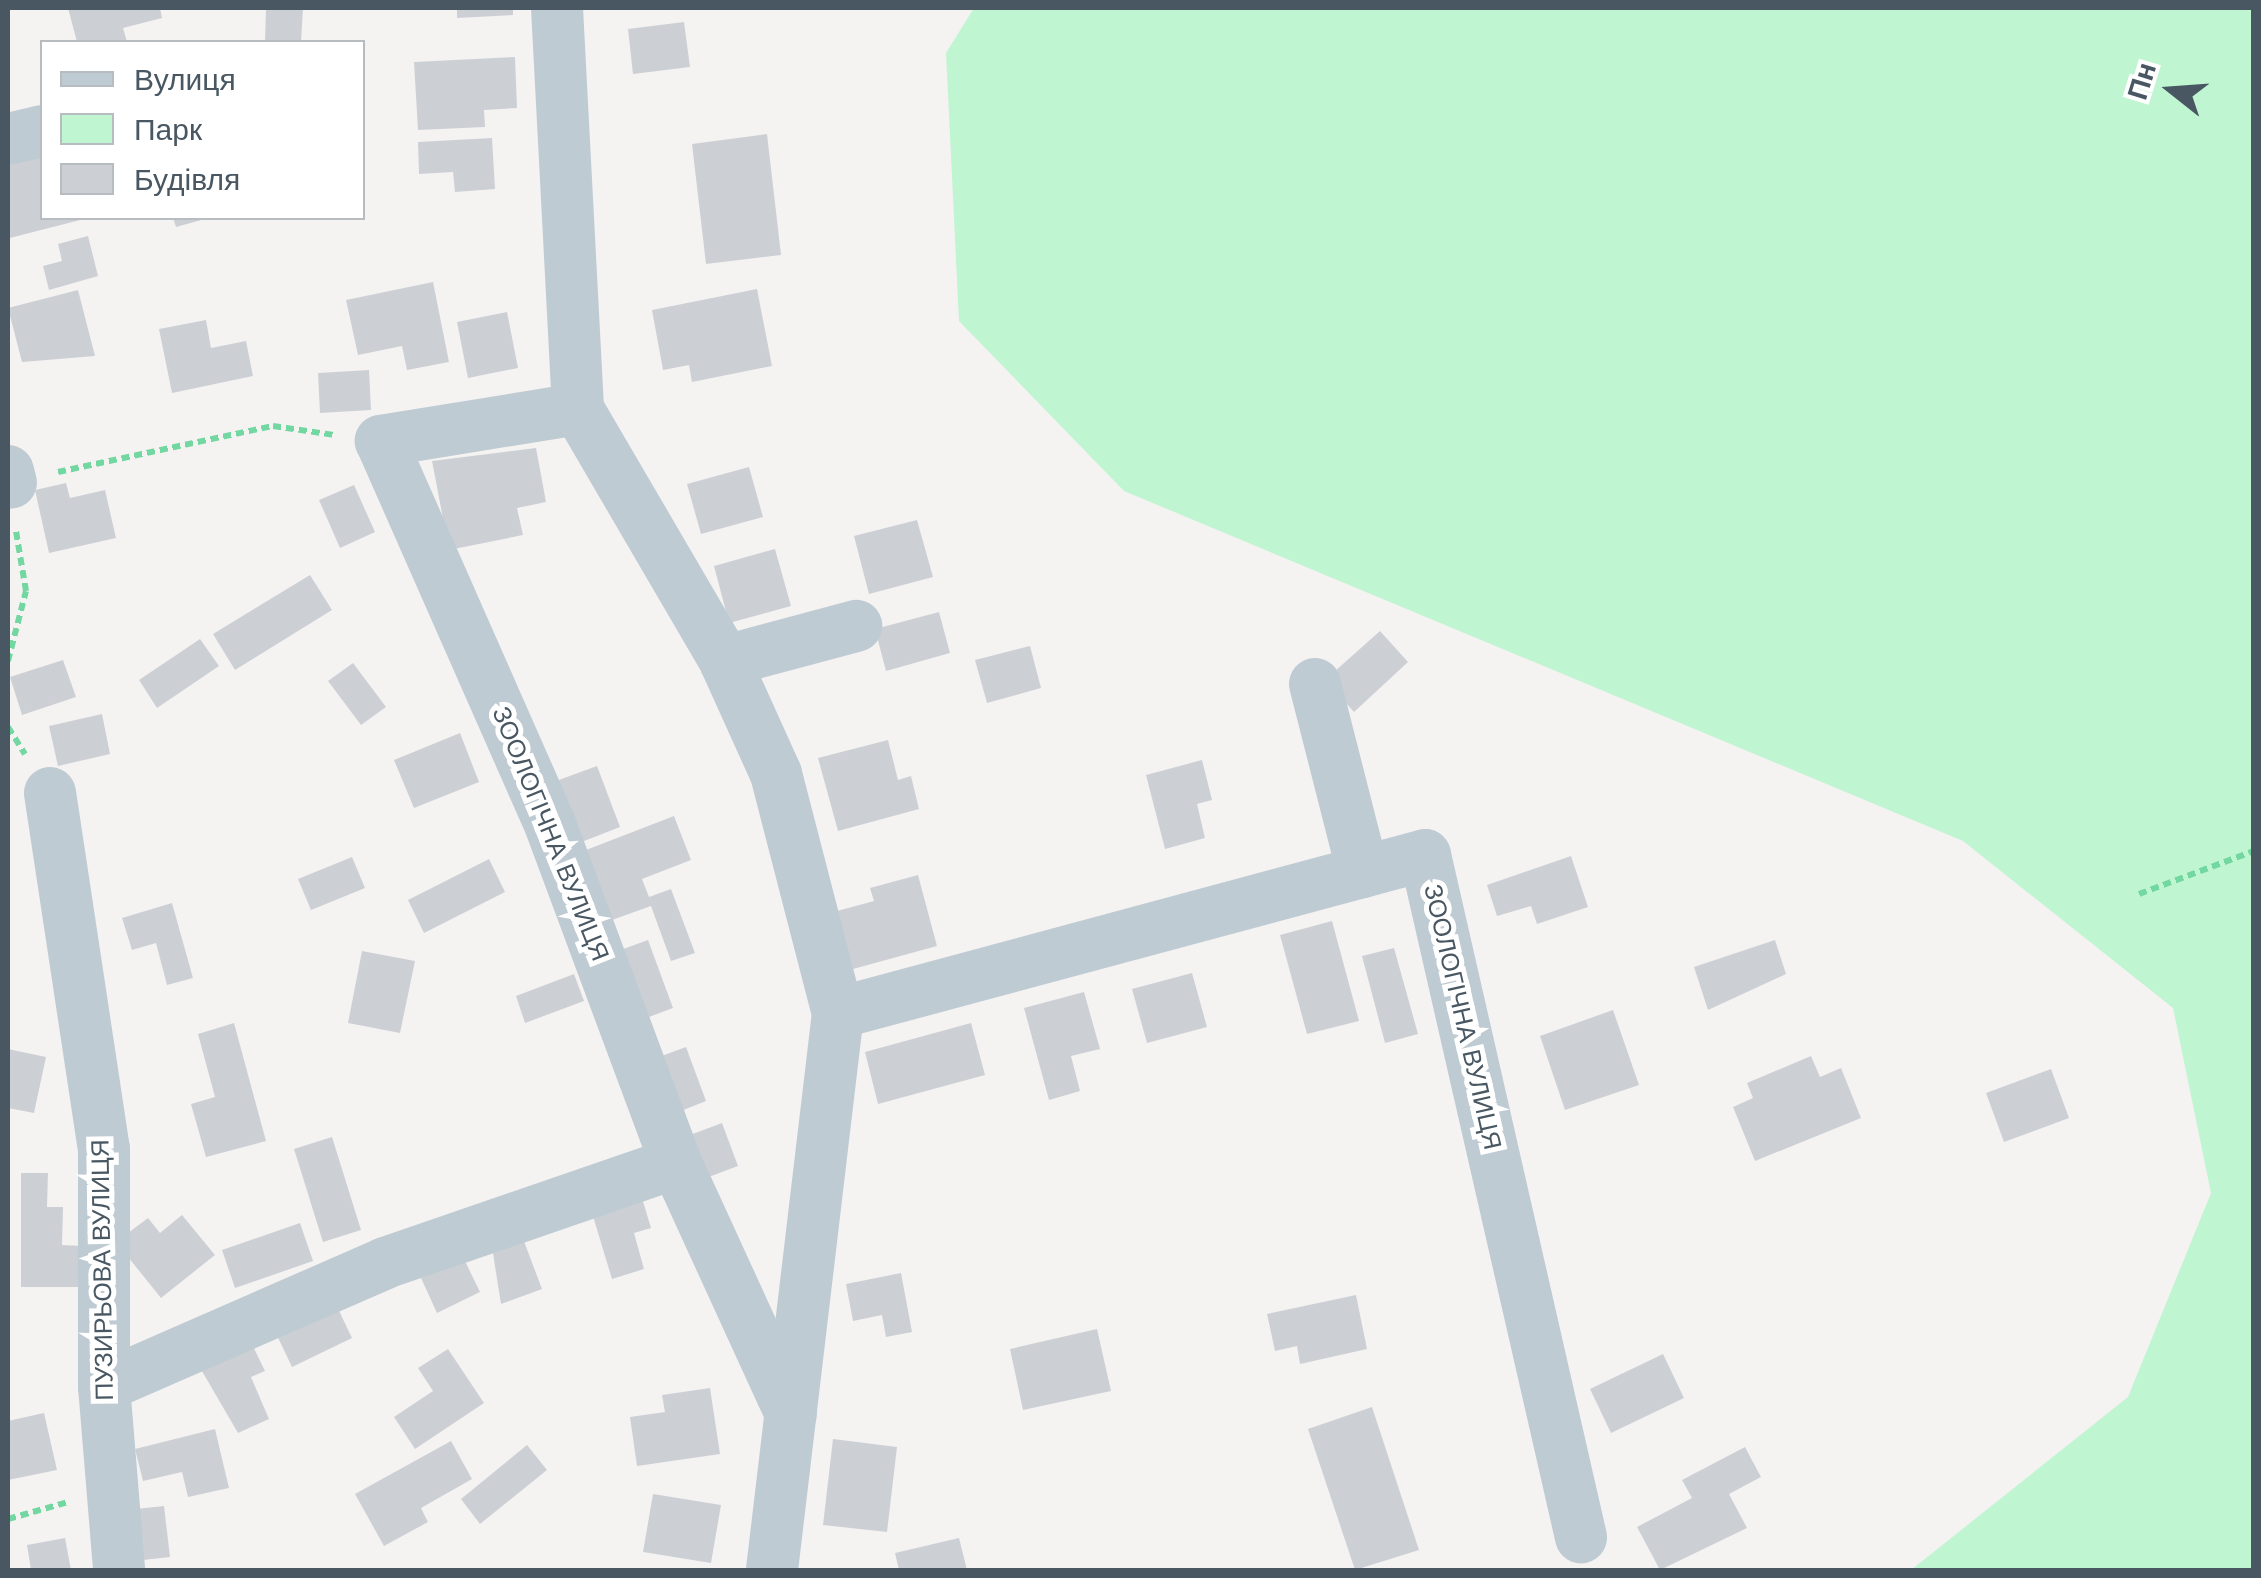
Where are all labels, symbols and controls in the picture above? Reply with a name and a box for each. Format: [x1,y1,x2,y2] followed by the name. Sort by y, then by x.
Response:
[40,40,365,220] legend
[2121,40,2221,140] north arrow
[2121,59,2163,104] text: Пн
[134,62,236,97] text: Вулиця
[134,112,202,147] text: Парк
[134,162,240,197] text: Будівля
[485,703,615,965] street label: ЗООЛОГІЧНА ВУЛИЦЯ
[1417,881,1507,1153] street label: ЗООЛОГІЧНА ВУЛИЦЯ
[86,1139,120,1401] street label: ПУЗИРЬОВА ВУЛИЦЯ

